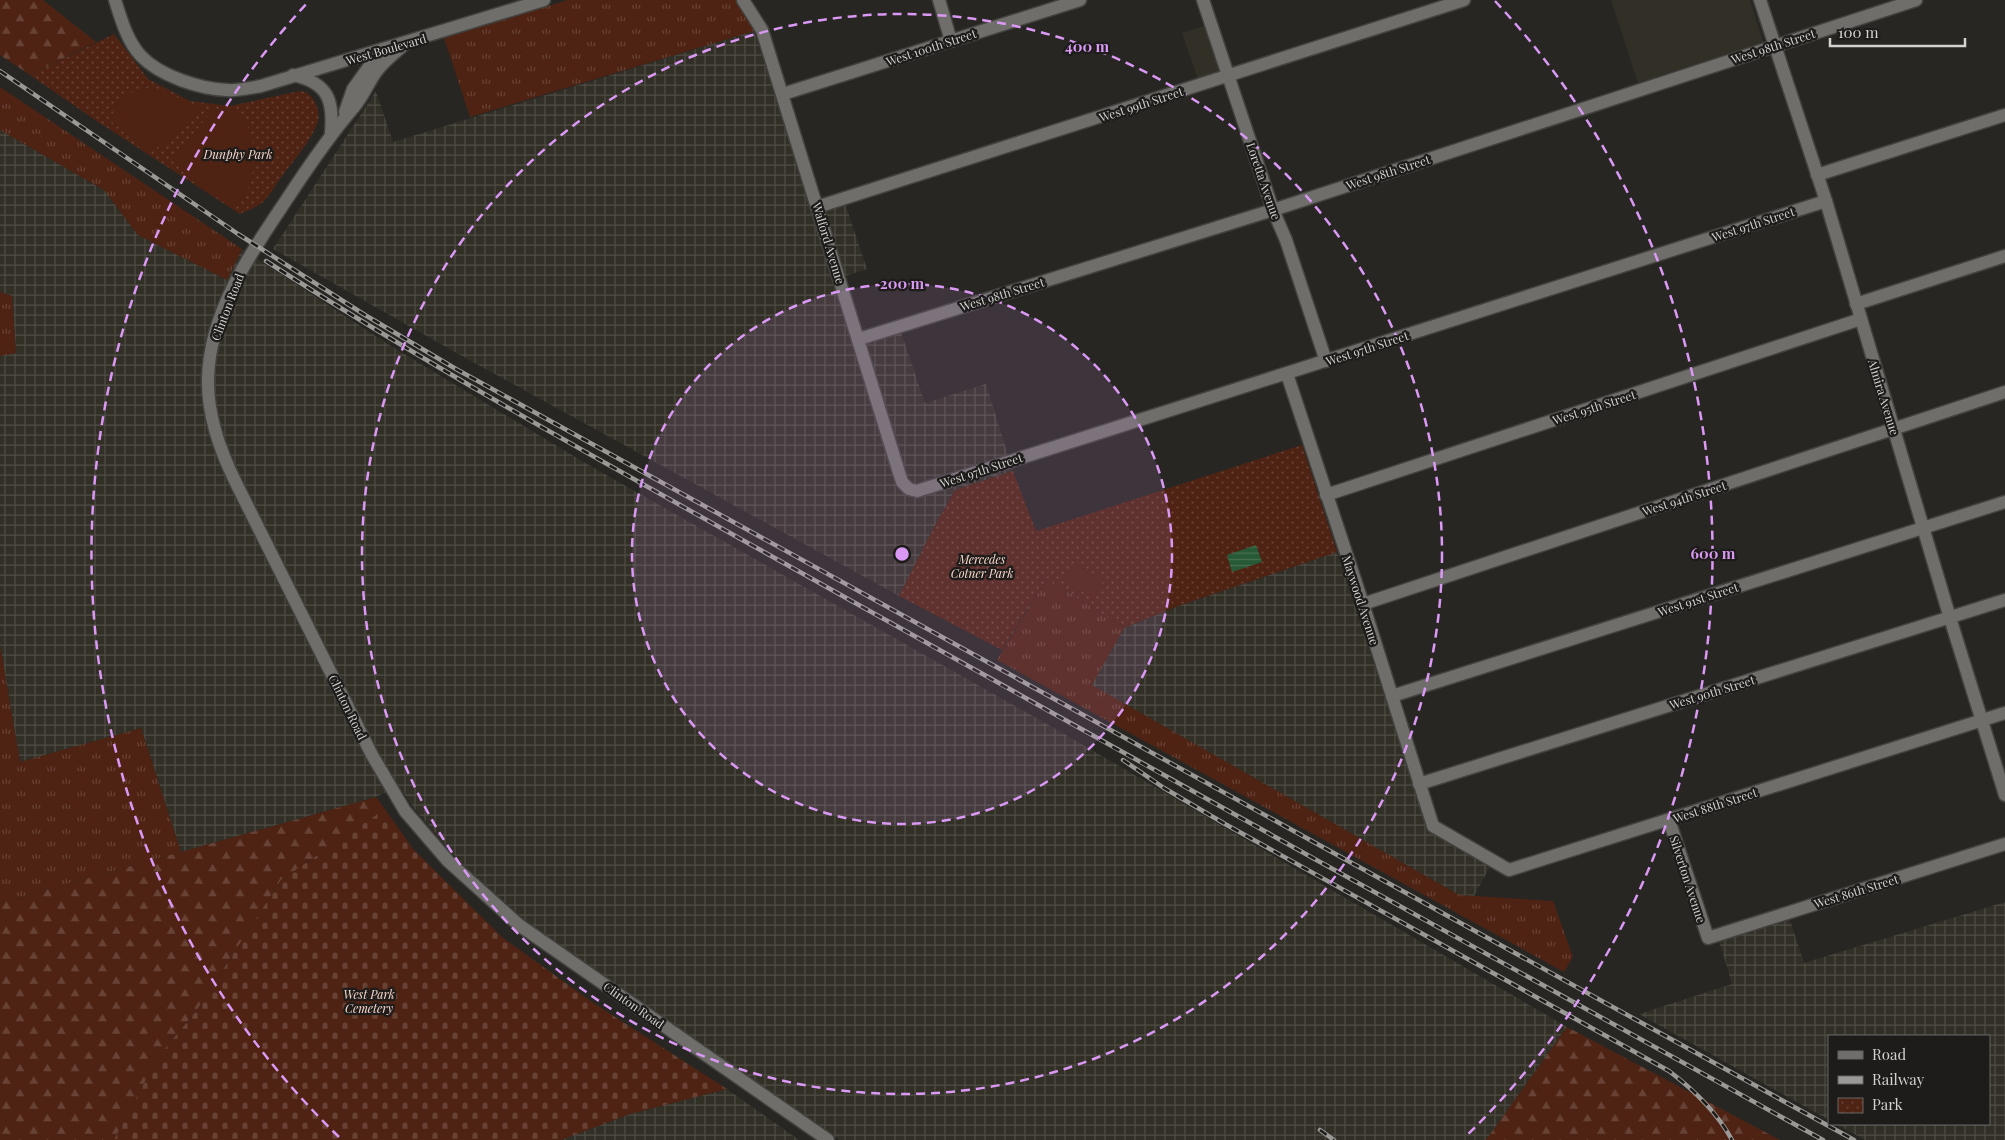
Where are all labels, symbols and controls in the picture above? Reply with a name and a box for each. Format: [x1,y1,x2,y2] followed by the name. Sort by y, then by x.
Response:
[1830,15,1965,47] scale bar
[1838,22,1879,42] text: 100 m
[883,25,979,69] street label: West 100th Street
[1728,25,1818,67] street label: West 98th Street
[343,30,428,68] street label: West Boulevard
[1065,36,1110,56] text: 400 m
[1096,83,1186,125] street label: West 99th Street
[1243,140,1285,222] street label: Loretta Avenue
[203,146,272,162] park label: Dunphy Park
[1343,151,1433,193] street label: West 98th Street
[809,199,849,286] street label: Walford Avenue
[1709,203,1797,245] street label: West 97th Street
[207,271,247,343] street label: Clinton Road
[880,273,925,293] text: 200 m
[957,273,1047,315] street label: West 98th Street
[1323,327,1411,369] street label: West 97th Street
[1865,356,1903,437] street label: Almira Avenue
[1550,386,1638,428] street label: West 95th Street
[937,449,1025,491] street label: West 97th Street
[1639,477,1729,519] street label: West 94th Street
[1691,543,1736,563] text: 600 m
[893,545,911,563] centre of rings
[951,551,1013,581] park label: Mercedes Cotner Park
[1339,553,1383,647] street label: Maywood Avenue
[1655,578,1741,620] street label: West 91st Street
[1666,671,1757,713] street label: West 90th Street
[325,672,371,742] street label: Clinton Road
[1670,784,1760,826] street label: West 88th Street
[1666,833,1710,925] street label: Silverton Avenue
[1811,870,1901,912] street label: West 86th Street
[600,978,668,1032] street label: Clinton Road
[343,986,395,1016] park label: West Park Cemetery
[1828,1035,1990,1125] legend
[1872,1044,1906,1064] text: Road
[1872,1069,1925,1089] text: Railway
[1872,1094,1904,1114] text: Park

